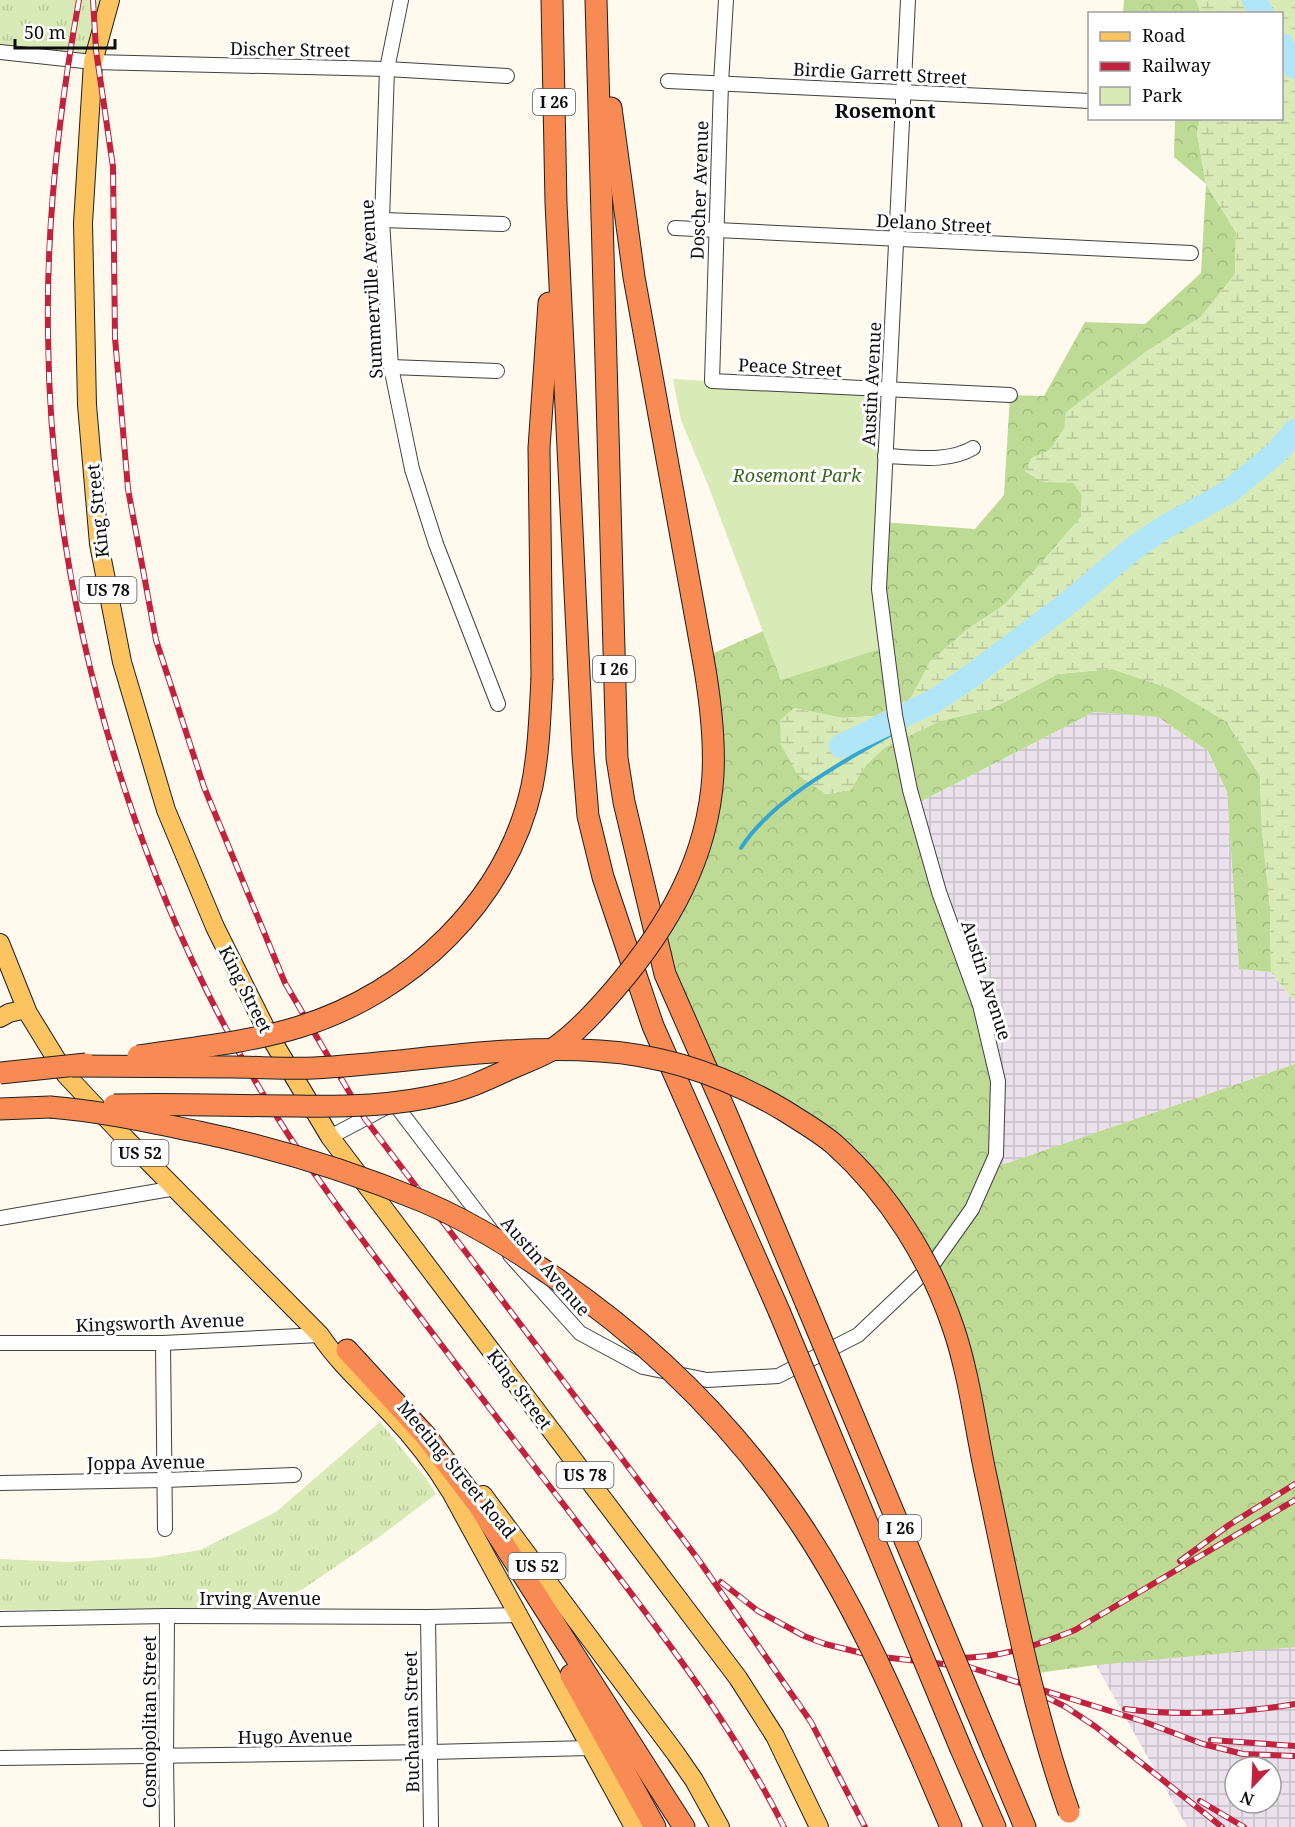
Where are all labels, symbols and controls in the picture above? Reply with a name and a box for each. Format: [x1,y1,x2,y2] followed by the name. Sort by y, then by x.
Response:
[15,12,116,50] scale bar
[1088,12,1283,120] legend
[24,20,66,44] text: 50 m
[1142,23,1185,47] text: Road
[230,36,350,62] street label: Discher Street
[1142,53,1212,77] text: Railway
[792,56,968,90] street label: Birdie Garrett Street
[1142,83,1182,107] text: Park
[533,89,575,115] road number: I 26
[834,97,936,124] district label: Rosemont
[685,120,713,260] street label: Doscher Avenue
[354,199,388,379] street label: Summerville Avenue
[876,208,992,238] street label: Delano Street
[856,321,886,447] street label: Austin Avenue
[737,352,843,382] street label: Peace Street
[80,463,114,559] street label: King Street
[732,463,862,487] park label: Rosemont Park
[80,577,136,603] road number: US 78
[593,656,635,682] road number: I 26
[956,917,1018,1043] street label: Austin Avenue
[214,941,278,1037] street label: King Street
[112,1140,168,1166] road number: US 52
[496,1211,596,1321] street label: Austin Avenue
[75,1307,245,1337] street label: Kingsworth Avenue
[482,1344,558,1434] street label: King Street
[392,1395,522,1543] street label: Meeting Street Road
[86,1449,205,1475] street label: Joppa Avenue
[556,1462,614,1488] road number: US 78
[879,1515,921,1541] road number: I 26
[508,1553,566,1579] road number: US 52
[199,1586,321,1610] street label: Irving Avenue
[137,1636,161,1808] street label: Cosmopolitan Street
[398,1651,424,1793] street label: Buchanan Street
[237,1723,353,1749] street label: Hugo Avenue
[1223,1755,1283,1815] north arrow
[1237,1786,1257,1811] text: N

